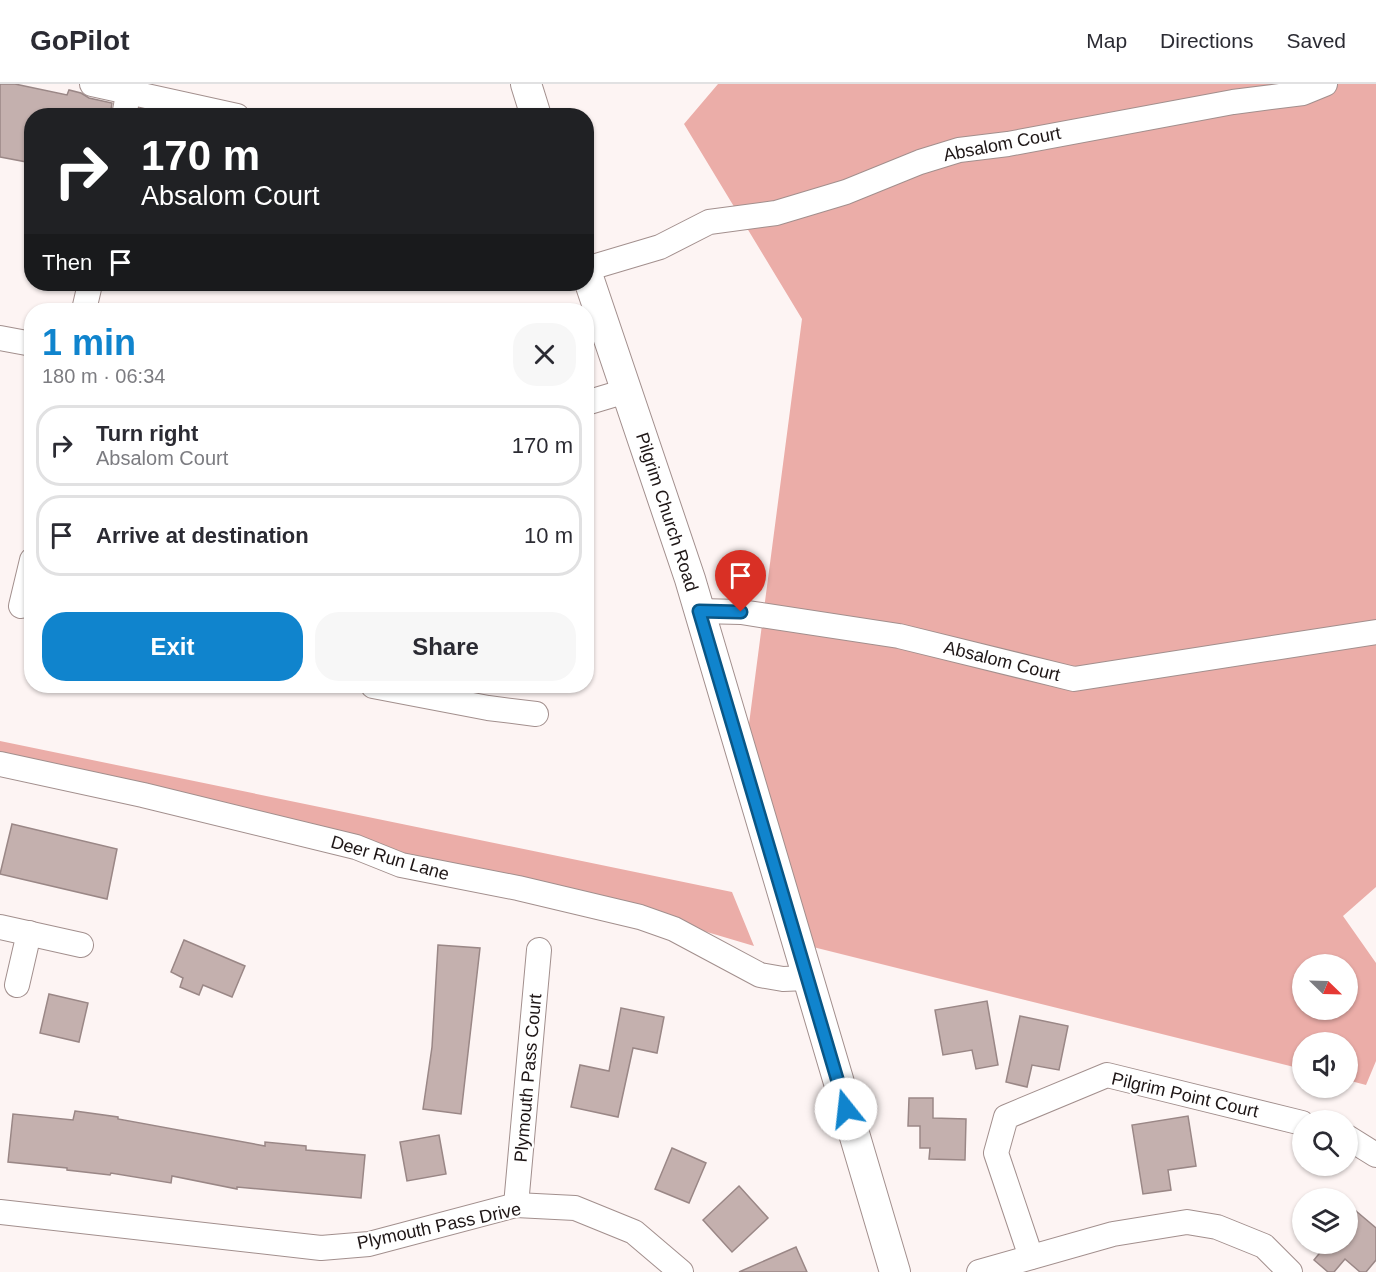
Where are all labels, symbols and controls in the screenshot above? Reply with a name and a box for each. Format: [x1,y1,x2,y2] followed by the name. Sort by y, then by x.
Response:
[30,25,130,56] text: GoPilot
[1086,29,1127,52] text: Map
[1160,29,1253,52] text: Directions
[1286,29,1346,52] text: Saved
[942,123,1062,165] street label: Absalom Court
[42,132,120,210] icon: right
[141,132,260,179] text: 170 m
[141,181,320,211] text: Absalom Court
[104,246,137,279] icon: arrive
[42,250,92,275] text: Then
[42,322,136,363] text: 1 min
[513,323,576,386] button: close
[42,365,165,387] text: 180 m · 06:34
[96,421,198,446] text: Turn right
[45,429,78,462] icon: right
[632,430,702,594] street label: Pilgrim Church Road
[512,433,573,458] text: 170 m
[96,447,228,469] text: Absalom Court
[45,519,78,552] icon: arrive
[96,523,309,548] text: Arrive at destination
[524,523,573,548] text: 10 m
[715,550,766,612] pin
[724,559,757,592] icon: arrive
[42,612,303,681] button: Exit
[315,612,576,681] button: Share
[942,637,1062,685] street label: Absalom Court
[329,832,451,884] street label: Deer Run Lane
[1292,954,1358,1020] north arrow
[1292,954,1358,1254] map controls
[511,993,545,1163] street label: Plymouth Pass Court
[1292,1032,1358,1098] button: sound
[1110,1068,1260,1122] street label: Pilgrim Point Court
[814,1077,878,1141] position arrow
[1292,1110,1358,1176] button: search
[1292,1188,1358,1254] button: layers
[355,1199,523,1253] street label: Plymouth Pass Drive

